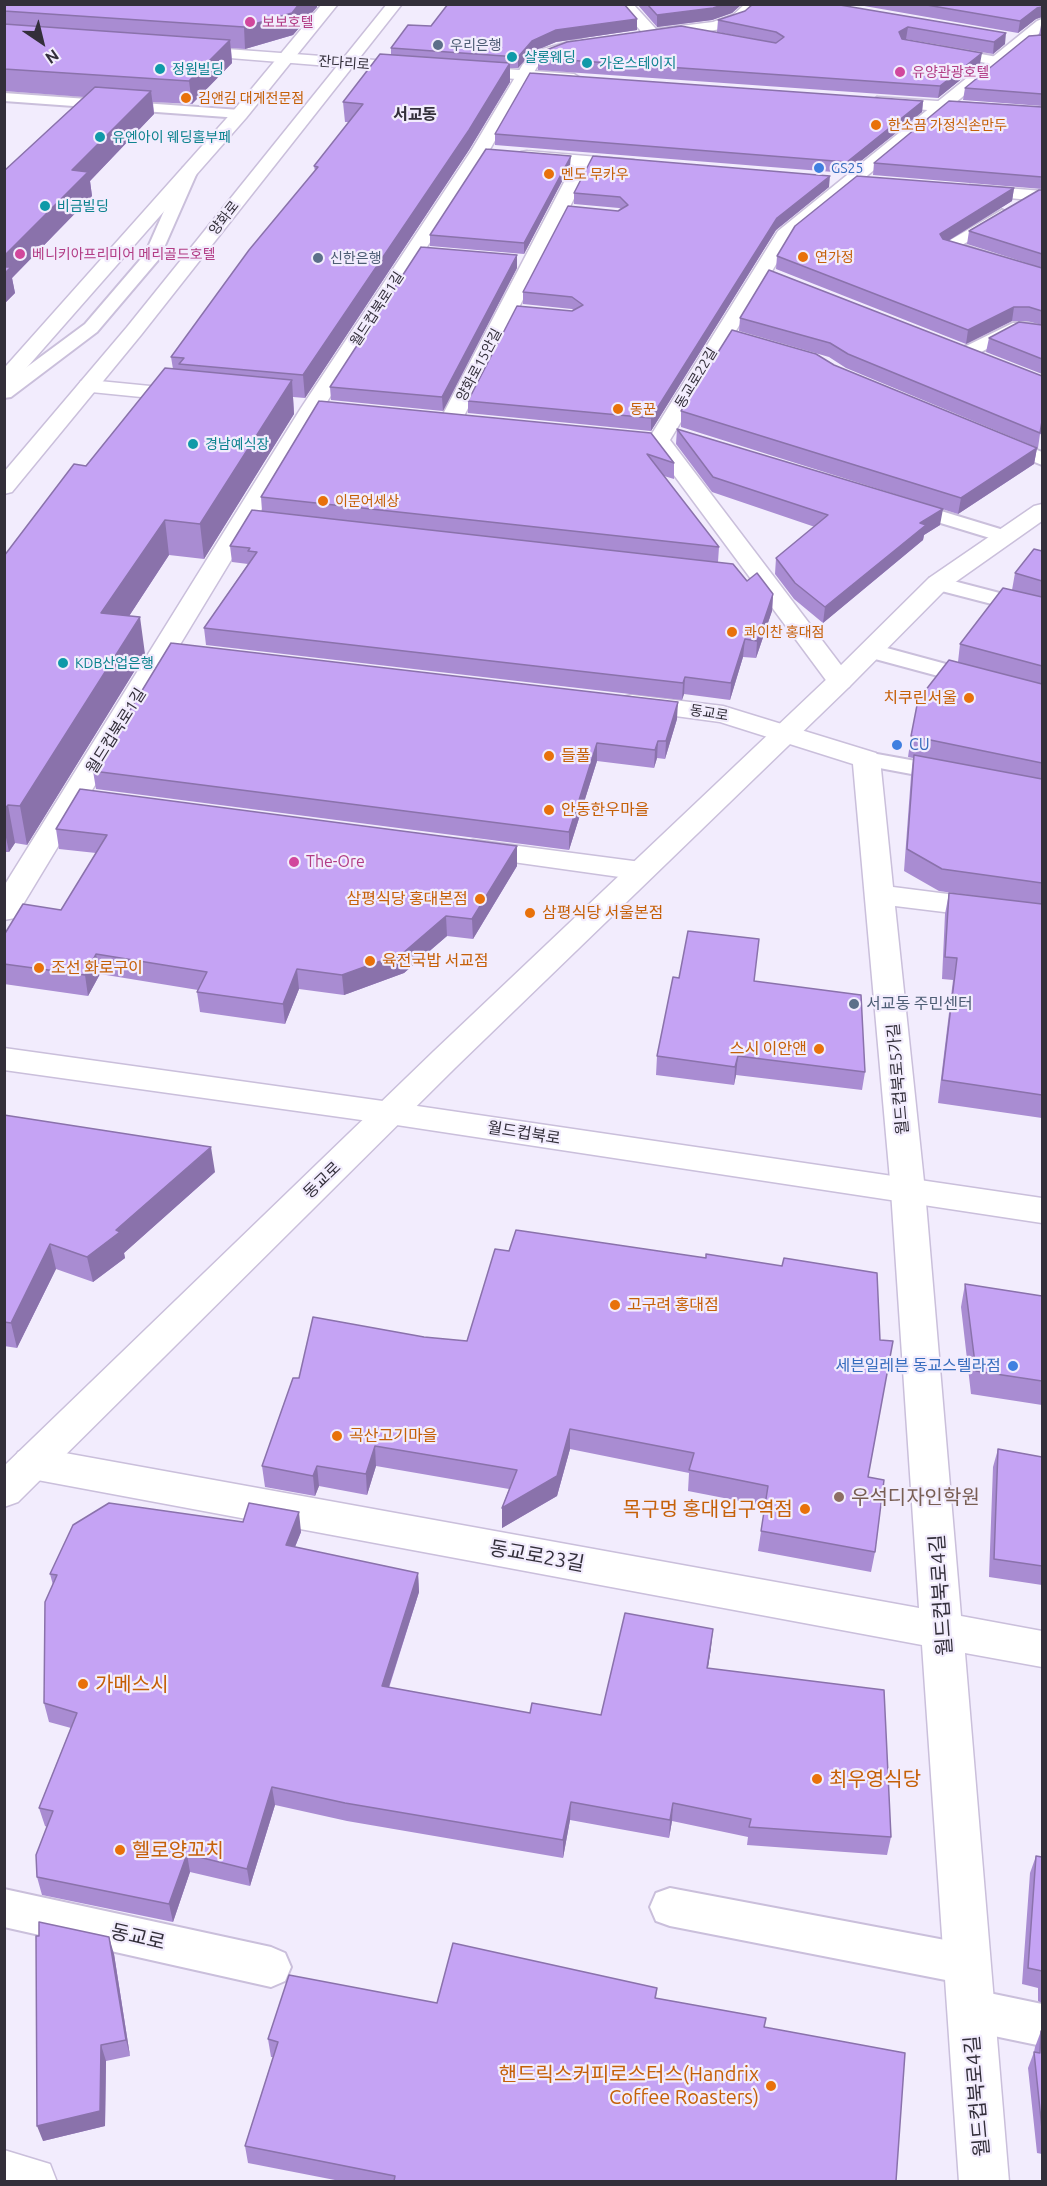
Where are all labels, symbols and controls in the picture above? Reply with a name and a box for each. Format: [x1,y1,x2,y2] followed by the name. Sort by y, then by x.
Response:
[12,12,72,72] north arrow
[262,14,314,30] place label: 보보호텔
[243,15,257,29] marker: 보보호텔
[450,37,502,53] place label: 우리은행
[431,38,445,52] marker: 우리은행
[42,46,62,68] text: N
[524,49,576,65] place label: 샬롱웨딩
[505,50,519,64] marker: 샬롱웨딩
[318,53,370,73] street label: 잔다리로
[599,55,676,71] place label: 가온스테이지
[580,56,594,70] marker: 가온스테이지
[172,61,224,77] place label: 정원빌딩
[153,62,167,76] marker: 정원빌딩
[912,64,989,80] place label: 유양관광호텔
[893,65,907,79] marker: 유양관광호텔
[198,90,304,106] place label: 김앤김 대게전문점
[179,91,193,105] marker: 김앤김 대게전문점
[393,105,437,125] district label: 서교동
[888,117,1007,133] place label: 한소끔 가정식손만두
[869,118,883,132] marker: 한소끔 가정식손만두
[112,129,231,145] place label: 유엔아이 웨딩홀부페
[93,130,107,144] marker: 유엔아이 웨딩홀부페
[831,160,863,176] place label: GS25
[812,161,826,175] marker: GS25
[561,166,629,182] place label: 멘도 무카우
[542,167,556,181] marker: 멘도 무카우
[57,198,109,214] place label: 비금빌딩
[205,198,243,238] street label: 양화로
[38,199,52,213] marker: 비금빌딩
[32,246,216,262] place label: 베니키아프리미어 메리골드호텔
[13,247,27,261] marker: 베니키아프리미어 메리골드호텔
[815,249,854,265] place label: 연가정
[330,250,382,266] place label: 신한은행
[796,250,810,264] marker: 연가정
[311,251,325,265] marker: 신한은행
[347,269,407,349] street label: 월드컵북로1길
[453,326,505,404] street label: 양화로15안길
[671,345,721,411] street label: 동교로22길
[630,401,656,417] place label: 동꾼
[611,402,625,416] marker: 동꾼
[205,436,269,452] place label: 경남예식장
[186,437,200,451] marker: 경남예식장
[335,493,399,509] place label: 이문어세상
[316,494,330,508] marker: 이문어세상
[744,624,824,640] place label: 콰이찬 홍대점
[725,625,739,639] marker: 콰이찬 홍대점
[75,655,154,671] place label: KDB산업은행
[56,656,70,670] marker: KDB산업은행
[82,685,150,777] street label: 월드컵북로1길
[883,688,957,708] place label: 치쿠린서울
[962,691,976,705] marker: 치쿠린서울
[689,702,729,724] street label: 동교로
[909,735,930,755] place label: CU
[890,738,904,752] marker: CU
[561,746,590,766] place label: 들풀
[542,749,556,763] marker: 들풀
[561,800,649,820] place label: 안동한우마을
[542,803,556,817] marker: 안동한우마을
[306,852,365,872] place label: The-Ore
[287,855,301,869] marker: The-Ore
[347,889,468,909] place label: 삼평식당 홍대본점
[473,892,487,906] marker: 삼평식당 홍대본점
[542,903,663,923] place label: 삼평식당 서울본점
[523,906,537,920] marker: 삼평식당 서울본점
[382,951,489,971] place label: 육전국밥 서교점
[363,954,377,968] marker: 육전국밥 서교점
[51,958,143,978] place label: 조선 화로구이
[32,961,46,975] marker: 조선 화로구이
[866,994,973,1014] place label: 서교동 주민센터
[847,997,861,1011] marker: 서교동 주민센터
[884,1022,912,1136] street label: 월드컵북로5가길
[730,1039,807,1059] place label: 스시 이안앤
[812,1042,826,1056] marker: 스시 이안앤
[486,1118,562,1148] street label: 월드컵북로
[299,1158,345,1202] street label: 동교로
[627,1295,719,1315] place label: 고구려 홍대점
[608,1298,622,1312] marker: 고구려 홍대점
[835,1356,1001,1376] place label: 세븐일레븐 동교스텔라점
[1006,1359,1020,1373] marker: 세븐일레븐 동교스텔라점
[349,1426,437,1446] place label: 곡산고기마을
[330,1429,344,1443] marker: 곡산고기마을
[851,1485,980,1509] place label: 우석디자인학원
[832,1490,846,1504] marker: 우석디자인학원
[623,1497,793,1521] place label: 목구멍 홍대입구역점
[798,1502,812,1516] marker: 목구멍 홍대입구역점
[925,1533,957,1657] street label: 월드컵북로4길
[488,1536,586,1576] street label: 동교로23길
[95,1672,169,1696] place label: 가메스시
[76,1677,90,1691] marker: 가메스시
[829,1767,921,1791] place label: 최우영식당
[810,1772,824,1786] marker: 최우영식당
[132,1838,224,1862] place label: 헬로양꼬치
[113,1843,127,1857] marker: 헬로양꼬치
[108,1919,168,1955] street label: 동교로
[960,2034,994,2158] street label: 월드컵북로4길
[499,2062,759,2109] place label: 핸드릭스커피로스터스(Handrix Coffee Roasters)
[764,2079,778,2093] marker: 핸드릭스커피로스터스(Handrix Coffee Roasters)

